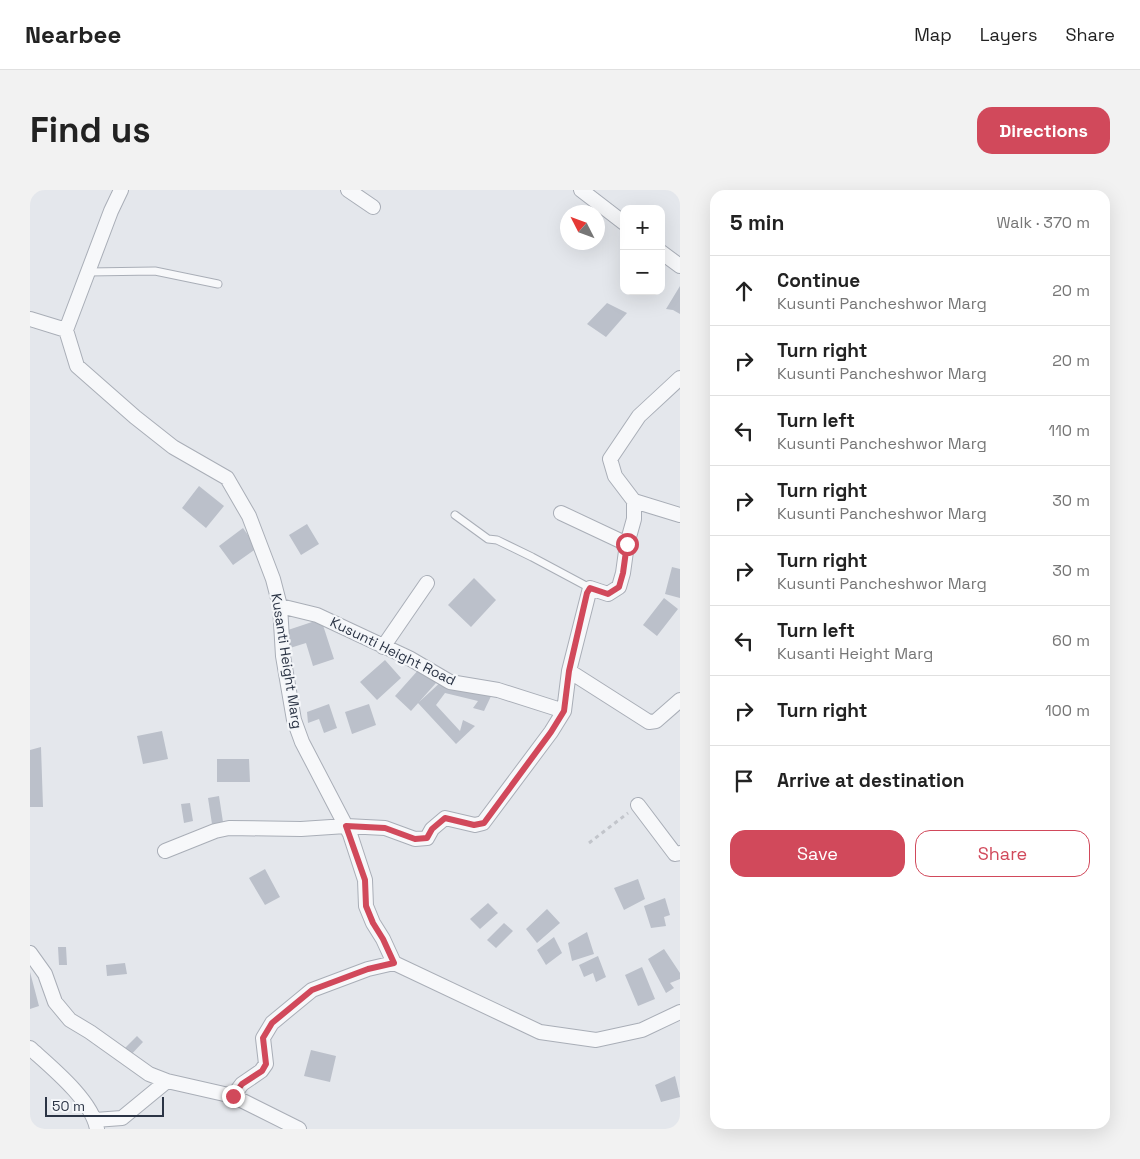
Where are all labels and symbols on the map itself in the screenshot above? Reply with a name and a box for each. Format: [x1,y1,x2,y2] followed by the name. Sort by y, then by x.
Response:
[560,205,605,250] north arrow
[616,533,639,556] route start
[267,592,307,730] street label: Kusanti Height Marg
[327,613,459,689] street label: Kusunti Height Road
[222,1085,245,1108] route end
[45,1094,164,1117] scale bar

